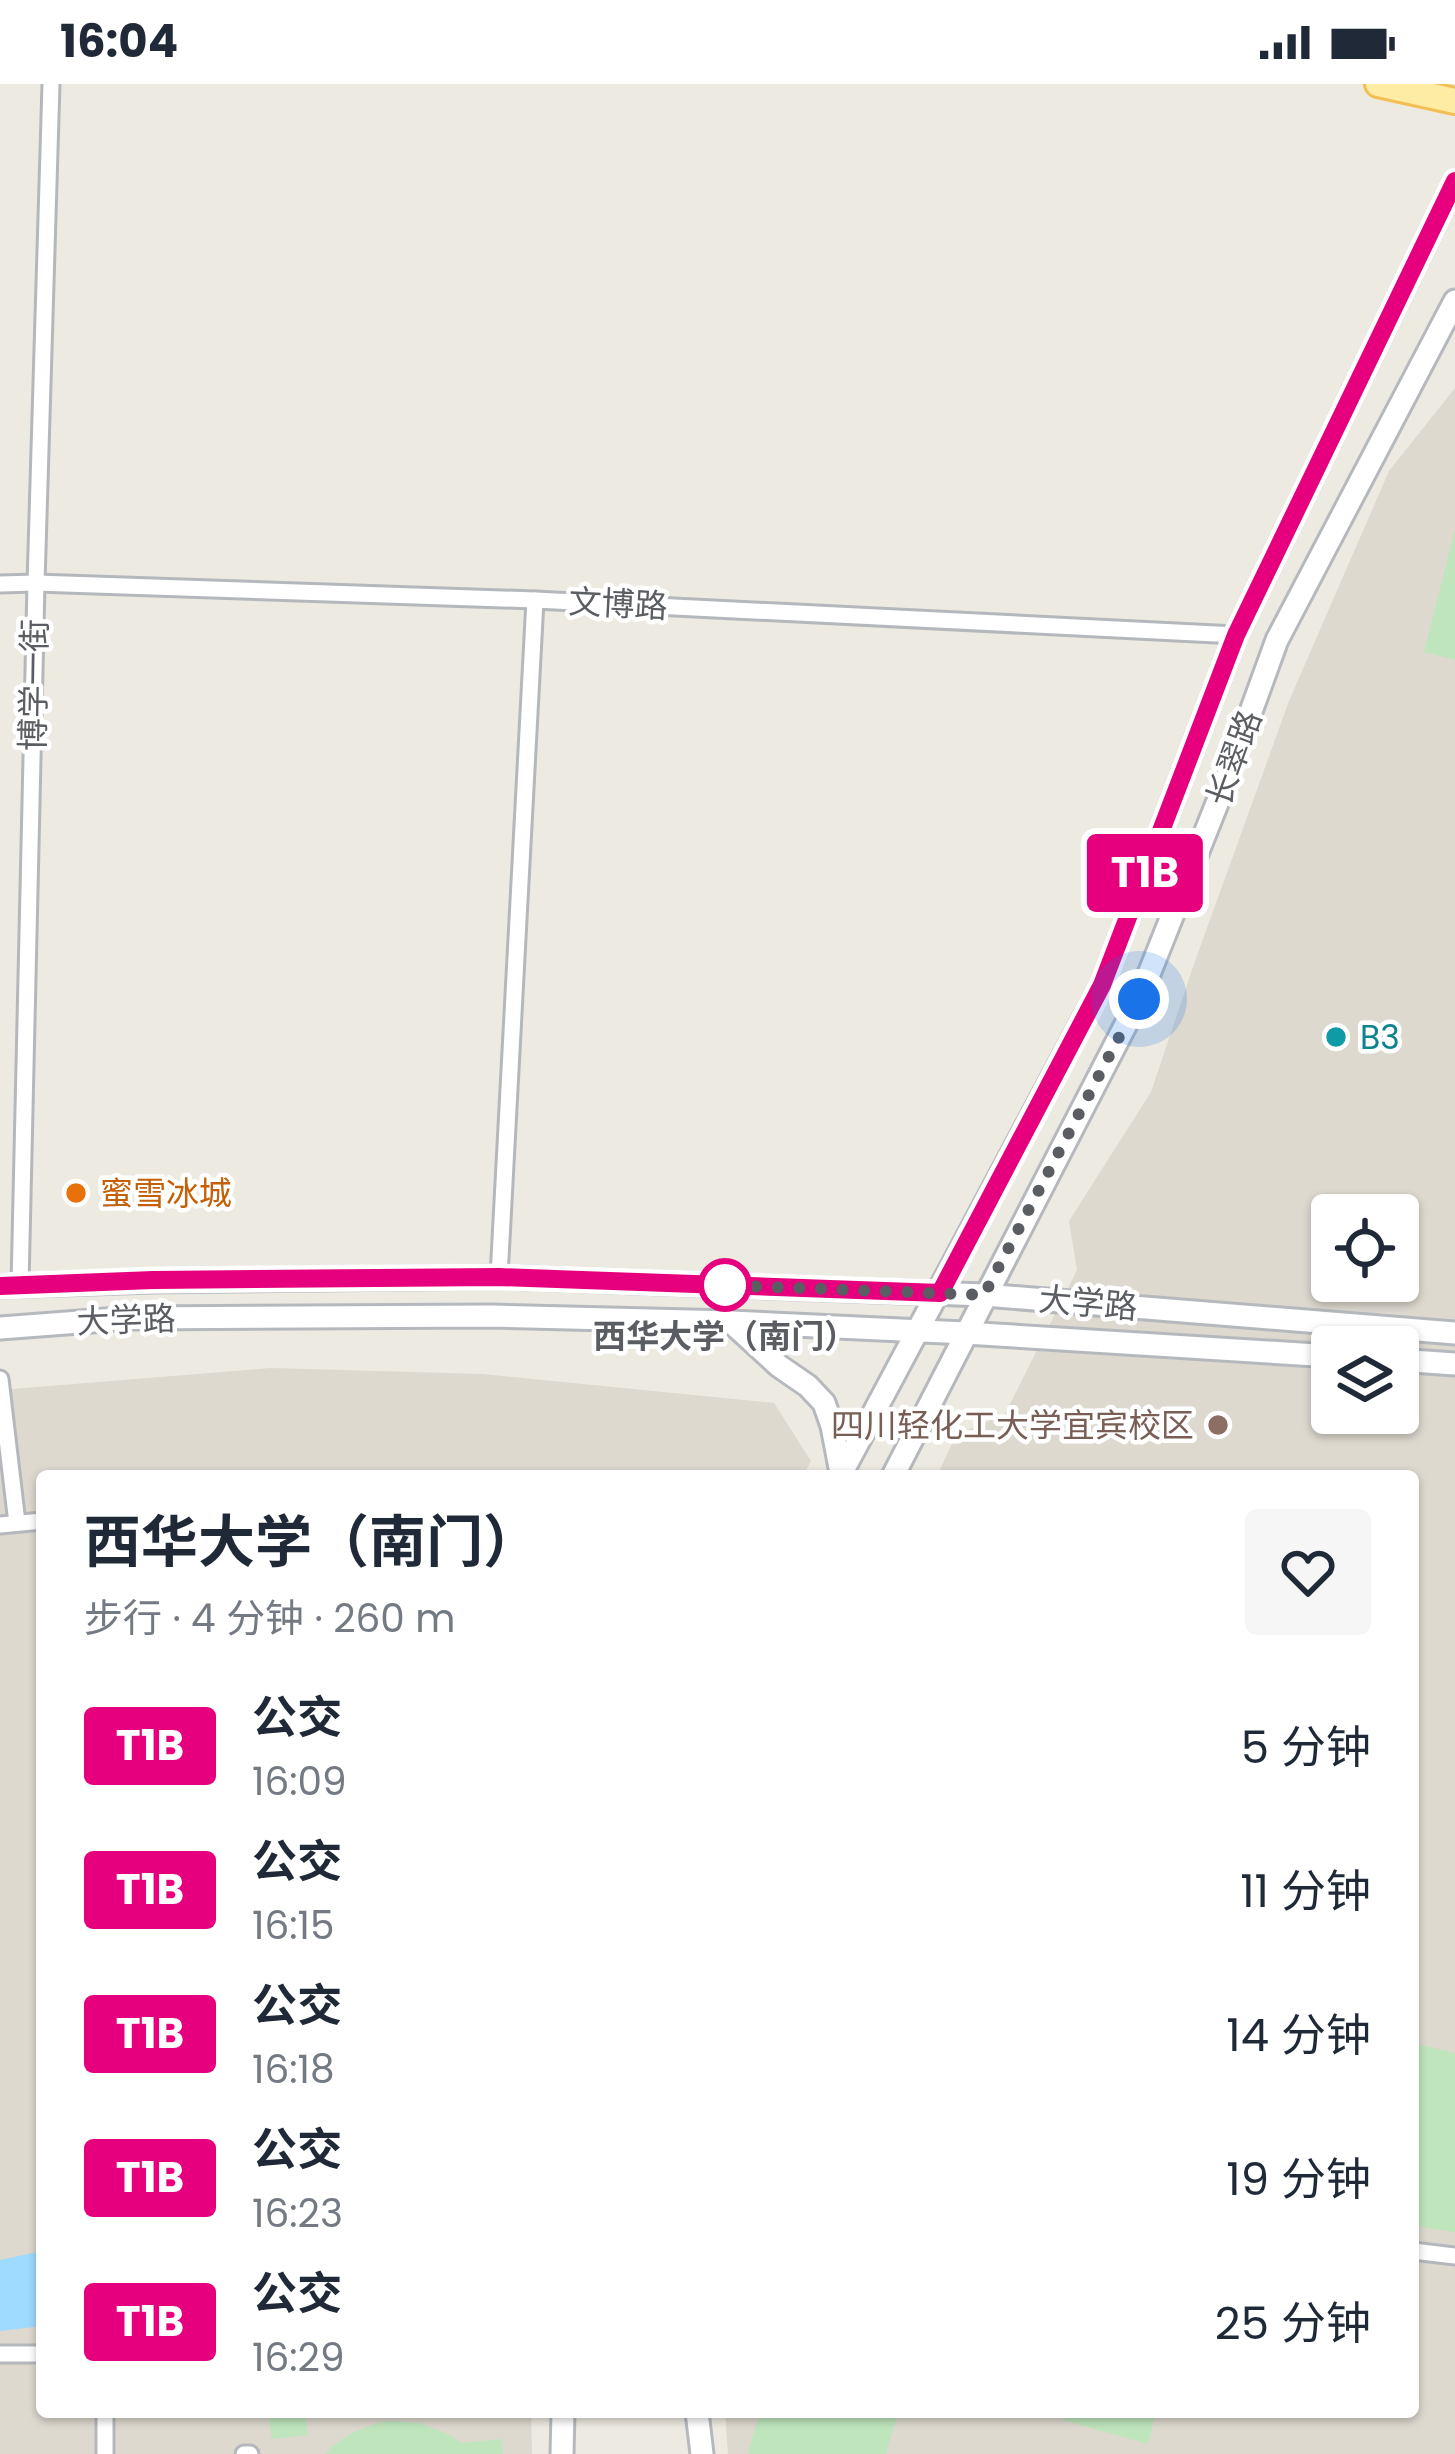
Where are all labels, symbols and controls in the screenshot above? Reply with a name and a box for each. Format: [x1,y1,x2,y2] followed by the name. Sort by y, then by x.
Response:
[60,10,178,73] text: 16:04
[567,578,669,630] street label: 文博路
[9,619,59,751] street label: 博学一街
[1195,703,1273,813] street label: 长翠路
[1076,834,1214,912] line badge: T1B
[1111,843,1179,902] text: T1B
[1109,969,1169,1029] your location
[1360,1014,1400,1061] place label: B3
[1323,1024,1349,1050] marker: B3
[100,1170,232,1217] place label: 蜜雪冰城
[63,1180,89,1206] marker: 蜜雪冰城
[1311,1194,1419,1434] map controls
[1311,1194,1419,1302] button: locate
[700,1260,750,1310] marker: 西华大学（南门）
[1037,1275,1139,1331] street label: 大学路
[76,1295,176,1345] street label: 大学路
[593,1313,857,1360] place label: 西华大学（南门）
[1311,1326,1419,1434] button: layers
[831,1402,1194,1449] place label: 四川轻化工大学宜宾校区
[1205,1412,1231,1438] marker: 四川轻化工大学宜宾校区
[84,1502,540,1582] text: 西华大学（南门）
[1245,1509,1371,1635] button: heart
[84,1591,455,1646] text: 步行 · 4 分钟 · 260 m
[252,1686,342,1749] text: 公交
[116,1716,184,1775] text: T1B
[1241,1716,1371,1779] text: 5 分钟
[252,1754,347,1809] text: 16:09
[252,1830,342,1893] text: 公交
[116,1860,184,1919] text: T1B
[1240,1860,1371,1923] text: 11 分钟
[252,1898,335,1953] text: 16:15
[252,1974,342,2037] text: 公交
[116,2004,184,2063] text: T1B
[1226,2004,1371,2067] text: 14 分钟
[252,2042,335,2097] text: 16:18
[252,2118,342,2181] text: 公交
[116,2148,184,2207] text: T1B
[1226,2148,1371,2211] text: 19 分钟
[252,2186,343,2241] text: 16:23
[252,2262,342,2325] text: 公交
[116,2292,184,2351] text: T1B
[1215,2292,1371,2355] text: 25 分钟
[252,2330,345,2385] text: 16:29

